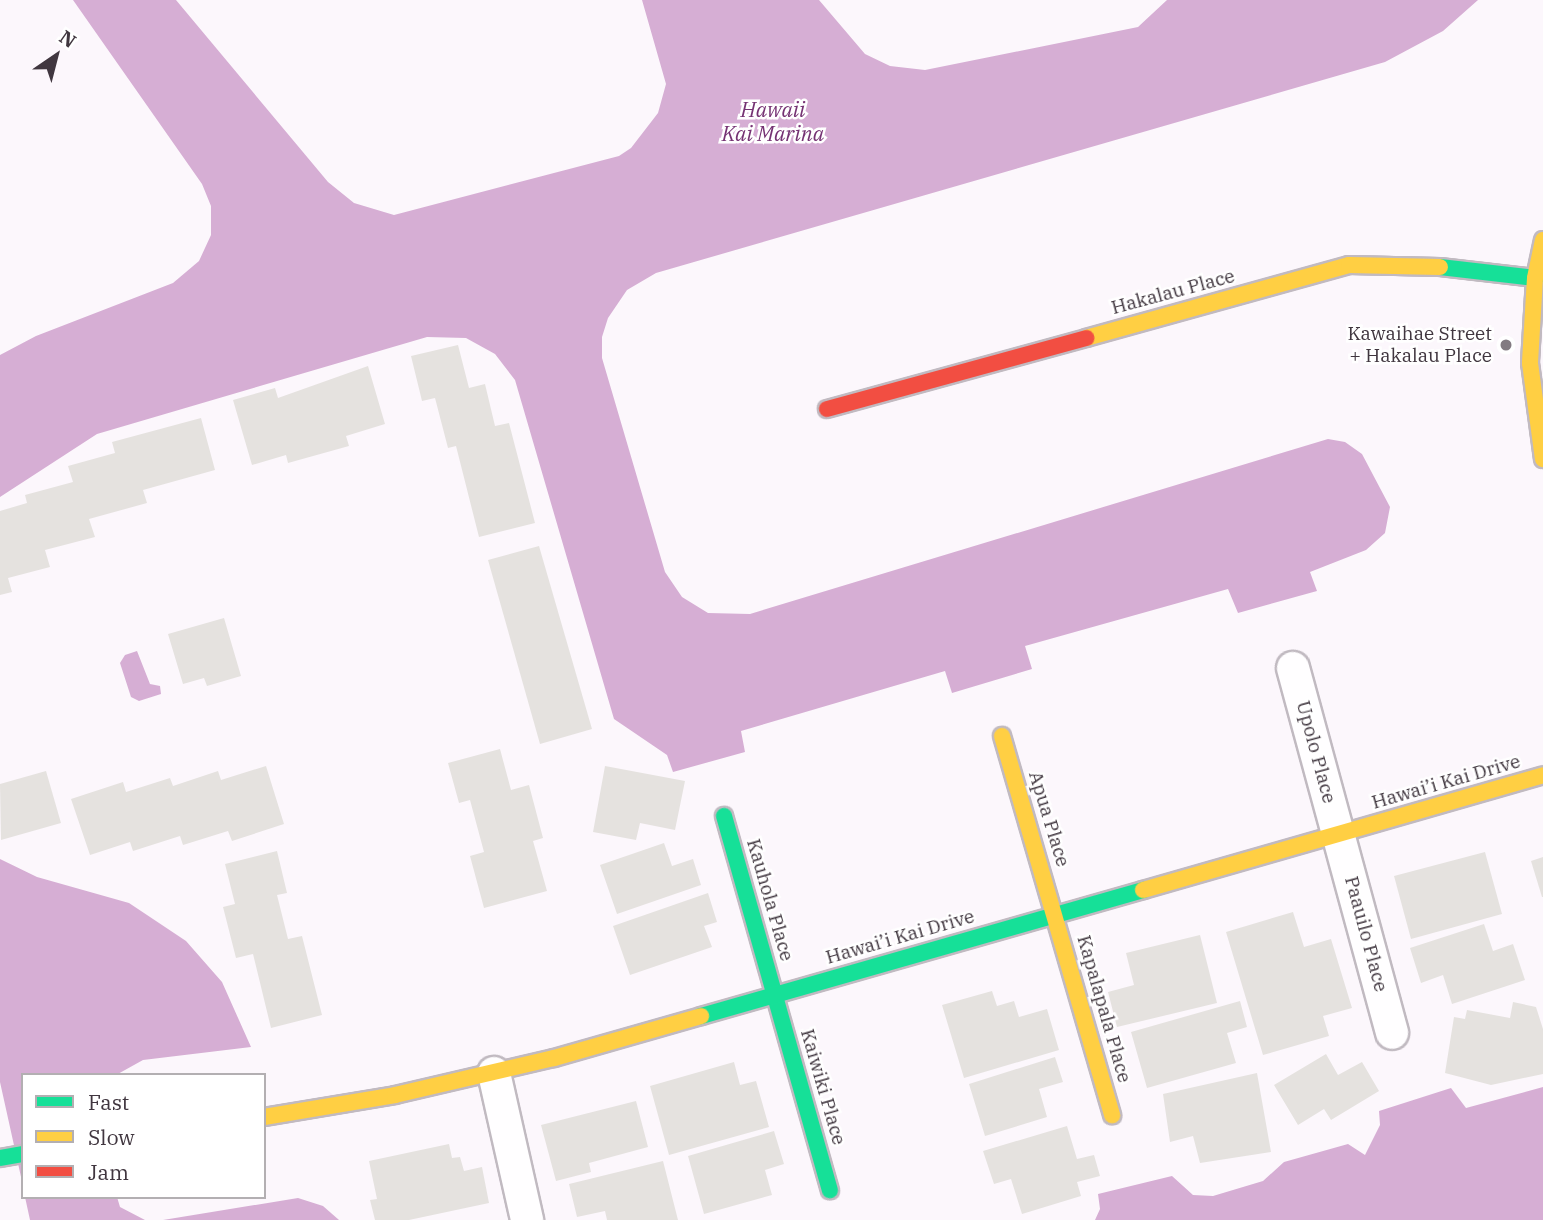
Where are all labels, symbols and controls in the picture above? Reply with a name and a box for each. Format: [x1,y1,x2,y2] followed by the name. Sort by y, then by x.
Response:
[21,21,91,91] north arrow
[55,25,81,53] text: N
[722,96,824,146] water label: Hawaii Kai Marina
[1109,265,1237,319] street label: Hakalau Place
[1347,323,1492,367] place label: Kawaihae Street + Hakalau Place
[1498,337,1514,353] marker: Kawaihae Street + Hakalau Place
[1291,698,1341,806] street label: Upolo Place
[1369,750,1523,814] street label: Hawai’i Kai Drive
[1024,768,1074,870] street label: Apua Place
[742,836,798,964] street label: Kauhola Place
[1340,874,1392,994] street label: Paauilo Place
[823,905,977,969] street label: Hawai’i Kai Drive
[1072,933,1136,1085] street label: Kapalapala Place
[796,1026,850,1148] street label: Kaiwiki Place
[21,1073,266,1199] legend
[88,1088,129,1116] text: Fast
[88,1123,135,1151] text: Slow
[88,1158,129,1186] text: Jam

